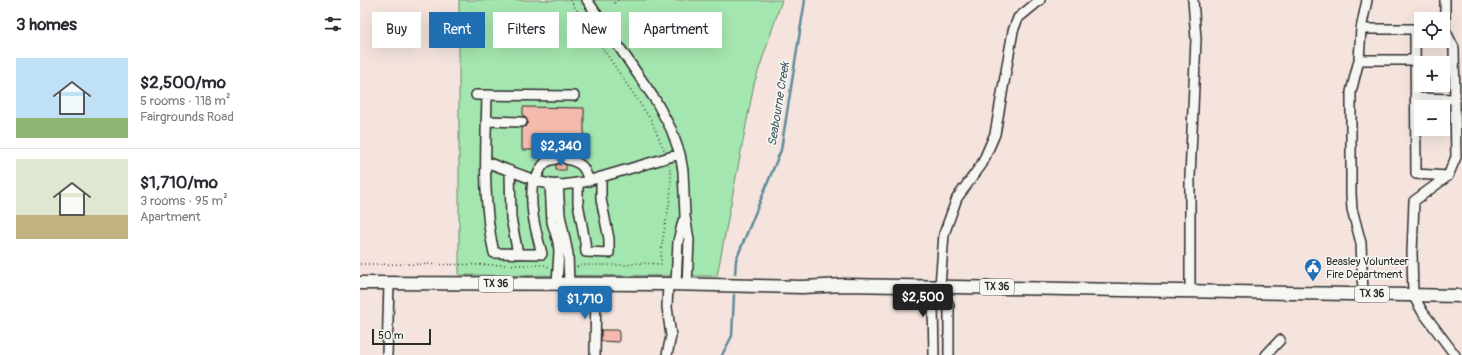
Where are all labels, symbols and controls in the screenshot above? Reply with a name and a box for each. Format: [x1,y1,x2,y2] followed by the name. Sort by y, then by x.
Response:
[372,12,421,48] chip: Buy
[429,12,485,48] chip: Rent
[493,12,559,48] chip: Filters
[567,12,621,48] chip: New
[629,12,722,48] chip: Apartment
[1414,12,1450,136] map controls
[1414,12,1450,48] button: locate
[322,13,344,35] icon: filters
[16,14,77,35] text: 3 homes
[1414,56,1450,92] button: +
[765,60,793,147] water label: Seabourne Creek
[140,72,226,93] text: $2,500/mo
[48,74,96,122] icon: home
[140,93,230,109] text: 5 rooms · 118 m²
[1414,100,1450,136] button: −
[140,109,234,125] text: Fairgrounds Road
[528,133,594,167] pin: $2,340
[540,138,582,154] text: $2,340
[140,172,218,193] text: $1,710/mo
[48,175,96,223] icon: home
[140,193,228,209] text: 3 rooms · 95 m²
[140,209,201,225] text: Apartment
[1326,255,1409,281] place label: Beasley Volunteer Fire Department
[1303,257,1323,282] public building icon: Beasley Volunteer Fire Department
[479,276,513,292] road number: TX 36
[980,279,1014,295] road number: TX 36
[890,284,956,318] pin: $2,500
[552,286,618,320] pin: $1,710
[1355,286,1389,302] road number: TX 36
[902,289,944,305] text: $2,500
[567,291,603,307] text: $1,710
[372,327,431,346] scale bar
[378,329,404,342] text: 50 m

